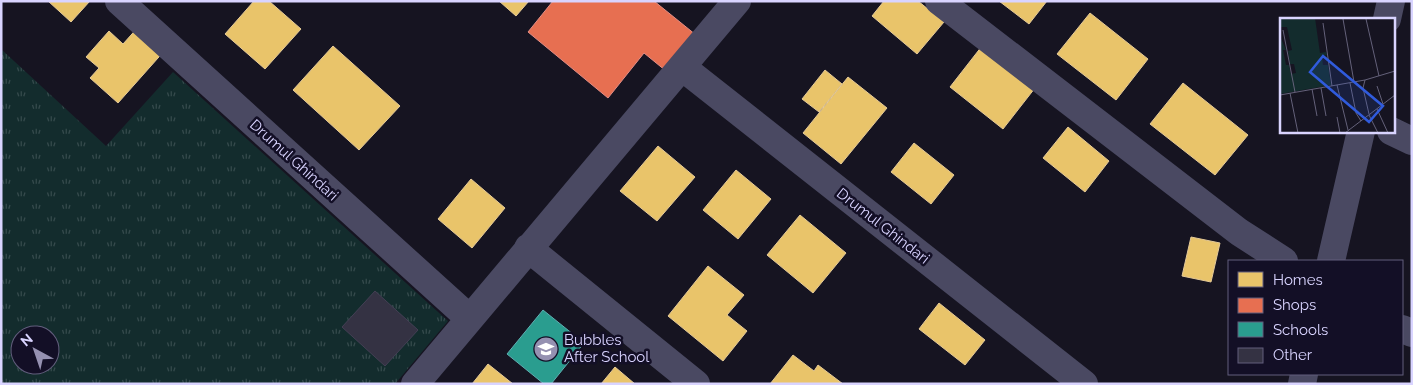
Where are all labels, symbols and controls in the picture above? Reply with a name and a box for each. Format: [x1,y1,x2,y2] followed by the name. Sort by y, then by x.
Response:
[1280,18,1396,132] inset map
[246,116,342,204] street label: Drumul Ghindari
[833,184,933,268] street label: Drumul Ghindari
[1228,260,1403,375] legend
[1273,271,1323,289] text: Homes
[1273,296,1316,314] text: Shops
[1273,321,1328,339] text: Schools
[10,325,60,375] north arrow
[17,330,36,350] text: N
[564,331,650,366] place label: Bubbles After School
[533,336,559,362] school or university icon: Bubbles After School
[1273,346,1313,364] text: Other

